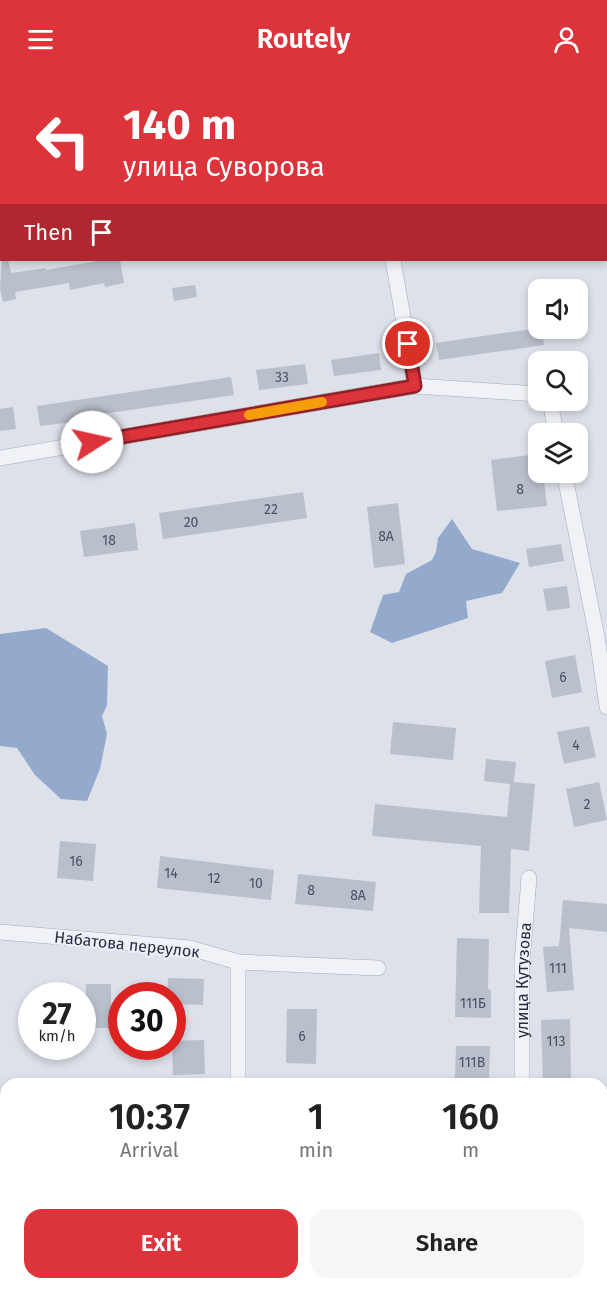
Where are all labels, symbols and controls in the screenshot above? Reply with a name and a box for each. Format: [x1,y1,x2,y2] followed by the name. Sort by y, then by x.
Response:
[24,23,57,56] icon: menu
[257,23,350,55] text: Routely
[550,23,583,56] icon: person
[123,100,236,150] text: 140 m
[24,102,102,180] icon: left
[123,151,325,183] text: улица Суворова
[85,216,118,249] icon: arrive
[24,219,73,246] text: Then
[528,279,588,483] map controls
[528,279,588,339] button: sound
[382,318,433,369] pin
[391,327,424,360] icon: arrive
[528,351,588,411] button: search
[275,369,289,386] house number: 33
[60,410,124,474] position arrow
[528,423,588,483] button: layers
[516,481,524,498] house number: 8
[264,501,278,518] house number: 22
[184,514,199,531] house number: 20
[378,528,394,545] house number: 8А
[102,532,116,549] house number: 18
[559,669,567,686] house number: 6
[572,737,580,754] house number: 4
[584,796,591,813] house number: 2
[69,853,83,870] house number: 16
[164,865,178,882] house number: 14
[208,870,221,887] house number: 12
[249,875,263,892] house number: 10
[307,882,315,899] house number: 8
[350,887,366,904] house number: 8А
[513,921,535,1038] street label: улица Кутузова
[53,927,201,962] street label: Набатова переулок
[549,960,567,977] house number: 111
[108,982,186,1060] speed limit sign: 30
[460,995,486,1012] house number: 111Б
[42,996,72,1032] text: 27
[38,1027,76,1045] text: km/h
[298,1028,306,1045] house number: 6
[547,1033,565,1050] house number: 113
[459,1054,485,1071] house number: 111В
[109,1095,190,1139] text: 10:37
[308,1095,324,1139] text: 1
[442,1095,499,1139] text: 160
[120,1138,179,1162] text: Arrival
[299,1138,333,1162] text: min
[462,1138,479,1162] text: m
[24,1209,298,1278] button: Exit
[310,1209,584,1278] button: Share

